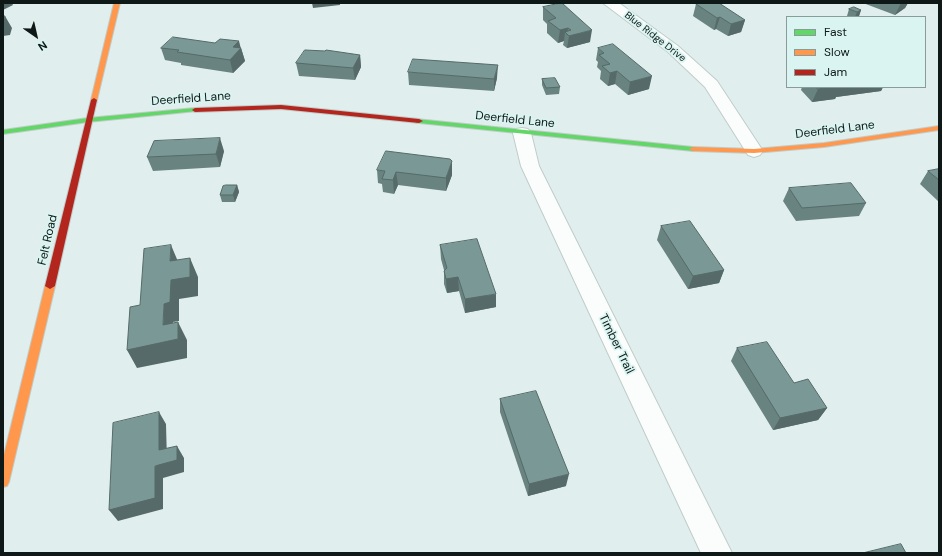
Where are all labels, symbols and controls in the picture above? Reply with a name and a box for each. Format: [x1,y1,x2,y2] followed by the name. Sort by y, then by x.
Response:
[622,9,688,65] street label: Blue Ridge Drive
[16,16,56,56] north arrow
[786,16,926,88] legend
[824,24,847,40] text: Fast
[35,38,50,54] text: N
[824,44,850,60] text: Slow
[824,64,847,80] text: Jam
[151,89,231,109] street label: Deerfield Lane
[475,109,555,131] street label: Deerfield Lane
[794,118,876,142] street label: Deerfield Lane
[35,213,61,267] street label: Felt Road
[595,312,637,376] street label: Timber Trail

